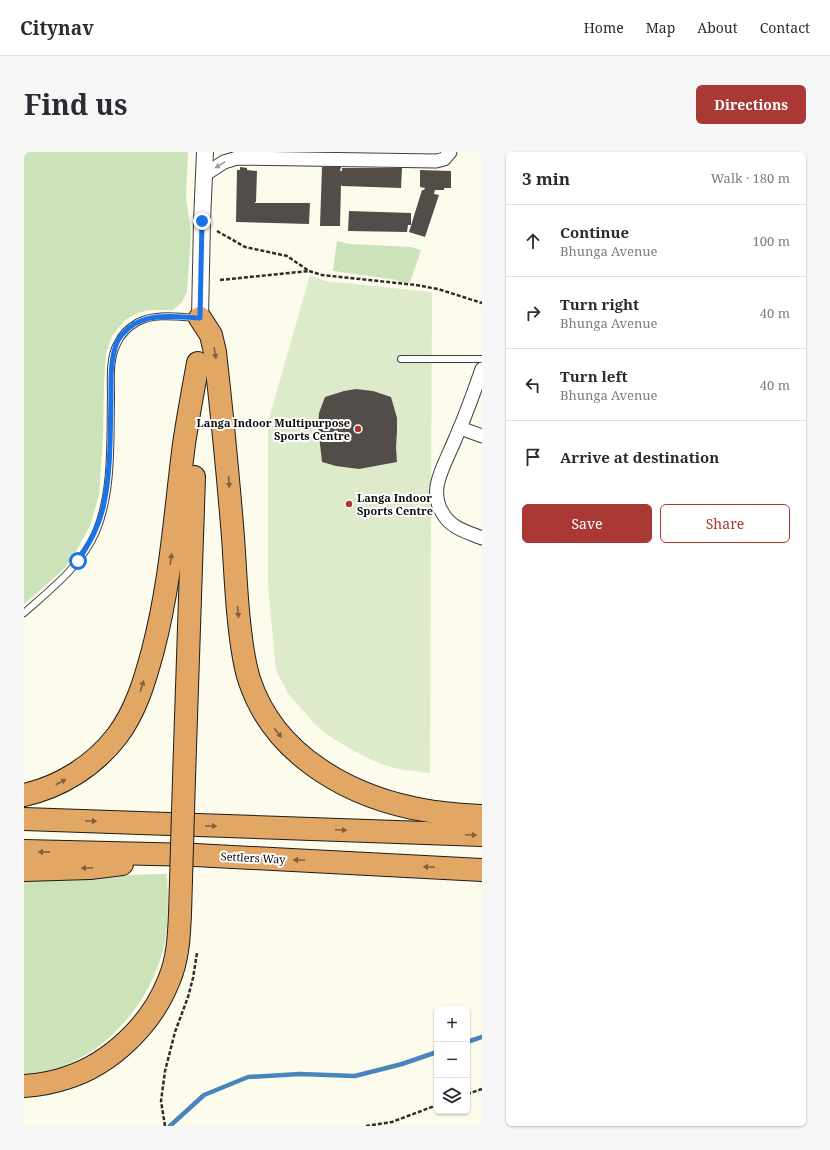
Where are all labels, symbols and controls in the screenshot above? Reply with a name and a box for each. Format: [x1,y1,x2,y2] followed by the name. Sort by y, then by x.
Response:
[20,15,94,41] text: Citynav
[584,18,624,37] text: Home
[646,18,675,37] text: Map
[697,18,738,37] text: About
[760,18,810,37] text: Contact
[24,85,128,123] text: Find us
[696,85,806,124] button: Directions
[215,162,226,169] one-way arrow
[522,167,570,190] text: 3 min
[711,169,790,187] text: Walk · 180 m
[193,212,211,230] route end
[560,222,629,242] text: Continue
[522,230,544,252] icon: ahead
[753,232,790,250] text: 100 m
[560,242,658,260] text: Bhunga Avenue
[560,294,639,314] text: Turn right
[522,302,544,324] icon: right
[760,304,790,322] text: 40 m
[560,314,658,332] text: Bhunga Avenue
[212,347,218,359] one-way arrow
[560,366,628,386] text: Turn left
[522,374,544,396] icon: left
[760,376,790,394] text: 40 m
[560,386,658,404] text: Bhunga Avenue
[197,415,350,443] place label: Langa Indoor Multipurpose Sports Centre
[353,424,363,434] marker: Langa Indoor Multipurpose Sports Centre
[522,446,544,468] icon: arrive
[560,447,719,467] text: Arrive at destination
[225,476,232,488] one-way arrow
[357,490,433,518] place label: Langa Indoor Sports Centre
[344,499,354,509] marker: Langa Indoor Sports Centre
[522,504,652,543] button: Save
[660,504,790,543] button: Share
[69,552,87,570] route start
[168,553,174,565] one-way arrow
[235,606,242,618] one-way arrow
[140,680,146,692] one-way arrow
[274,728,283,738] one-way arrow
[55,779,66,786] one-way arrow
[85,818,97,825] one-way arrow
[205,822,217,829] one-way arrow
[335,827,347,834] one-way arrow
[465,832,478,838] one-way arrow
[38,848,50,855] one-way arrow
[220,848,287,867] street label: Settlers Way
[293,857,305,864] one-way arrow
[422,864,435,870] one-way arrow
[81,865,93,872] one-way arrow
[434,1006,470,1114] map controls
[434,1006,470,1042] button: +
[434,1042,470,1078] button: −
[434,1078,470,1114] button: layers

